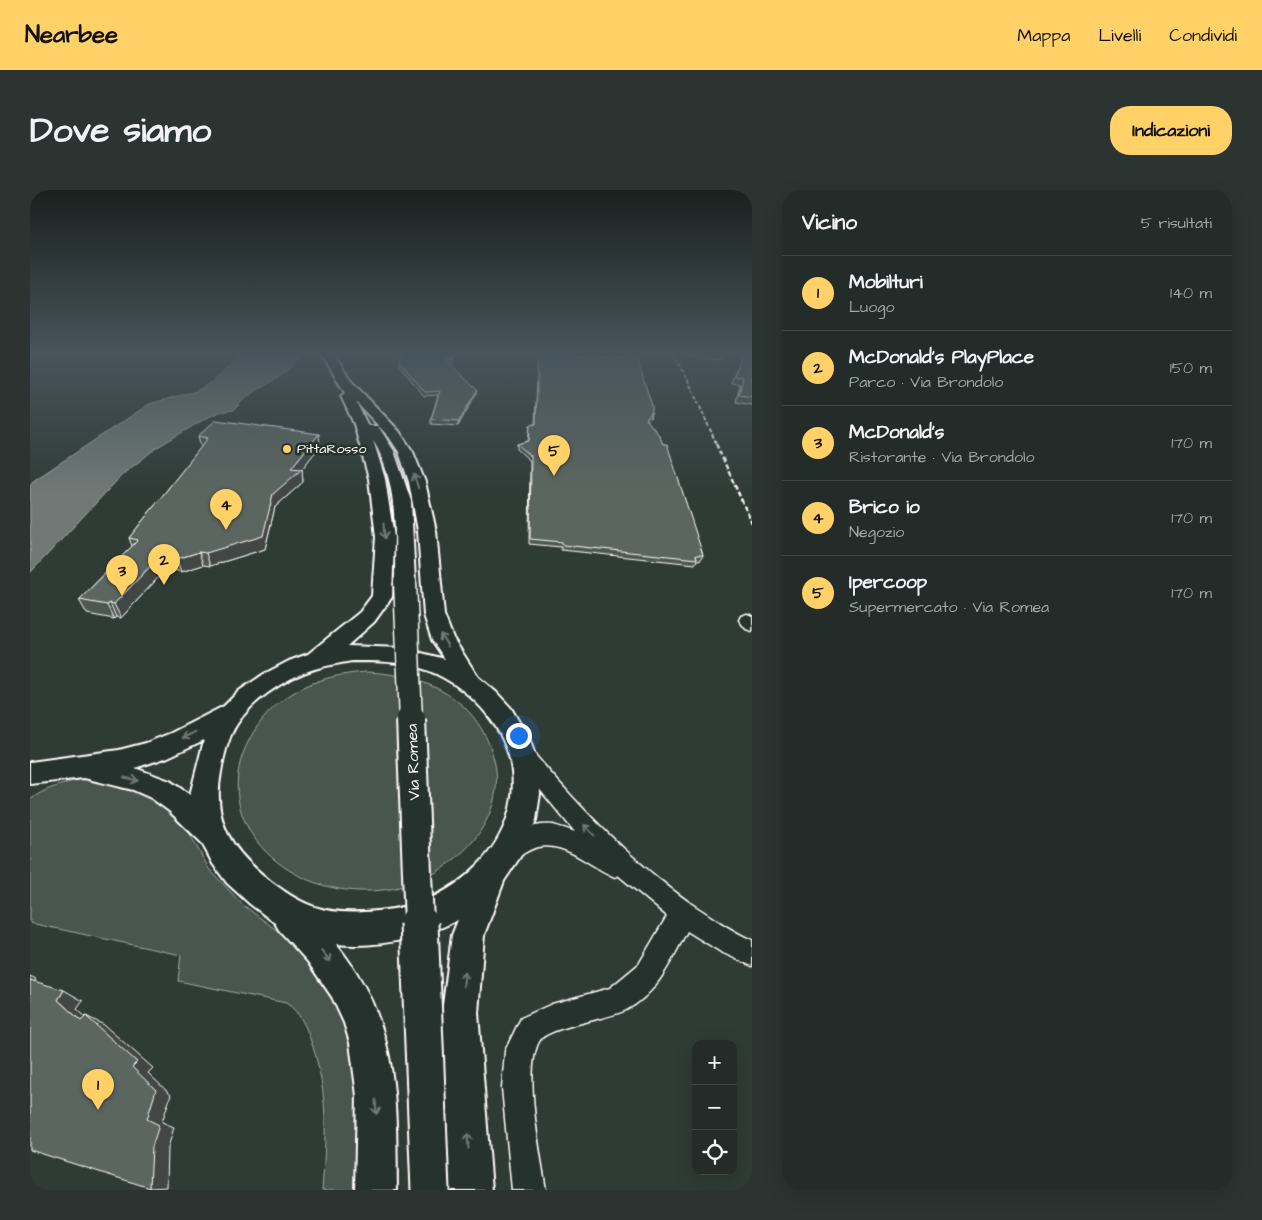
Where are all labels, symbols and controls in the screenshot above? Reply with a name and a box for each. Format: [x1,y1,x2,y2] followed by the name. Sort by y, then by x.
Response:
[25,18,118,52] text: Nearbee
[1017,23,1071,48] text: Mappa
[1099,23,1141,48] text: Livelli
[1169,23,1237,48] text: Condividi
[30,106,211,155] text: Dove siamo
[1110,106,1232,155] button: Indicazioni
[802,208,857,237] text: Vicino
[1141,212,1212,234] text: 5 risultati
[849,269,923,296] text: Mobilturi
[817,282,819,304] text: 1
[1170,282,1212,304] text: 140 m
[849,296,894,318] text: Luogo
[849,344,1034,371] text: McDonald's PlayPlace
[813,357,823,379] text: 2
[1170,357,1212,379] text: 150 m
[849,371,1003,393] text: Parco · Via Brondolo
[849,419,944,446] text: McDonald's
[814,432,822,454] text: 3
[1171,432,1212,454] text: 170 m
[538,435,570,476] pin: 5
[297,439,366,459] place label: PittaRosso
[281,443,293,455] marker: PittaRosso
[849,446,1034,468] text: Ristorante · Via Brondolo
[411,473,421,489] one-way arrow
[210,489,242,530] pin: 4
[849,494,920,521] text: Brico io
[813,507,823,529] text: 4
[1171,507,1212,529] text: 170 m
[849,521,904,543] text: Negozio
[379,523,389,539] one-way arrow
[148,544,180,585] pin: 2
[106,555,138,596] pin: 3
[849,569,927,596] text: Ipercoop
[812,582,824,604] text: 5
[1171,582,1212,604] text: 170 m
[849,596,1049,618] text: Supermercato · Via Romea
[438,633,448,647] one-way arrow
[401,723,425,801] street label: Via Romea
[506,723,532,749] your location
[182,730,197,740] one-way arrow
[122,774,138,784] one-way arrow
[583,824,595,836] one-way arrow
[321,949,332,962] one-way arrow
[459,972,468,988] one-way arrow
[692,1040,737,1175] map controls
[692,1040,737,1085] button: +
[82,1069,114,1110] pin: 1
[692,1085,737,1130] button: −
[371,1099,380,1115] one-way arrow
[692,1130,737,1175] button: locate
[463,1134,472,1150] one-way arrow

